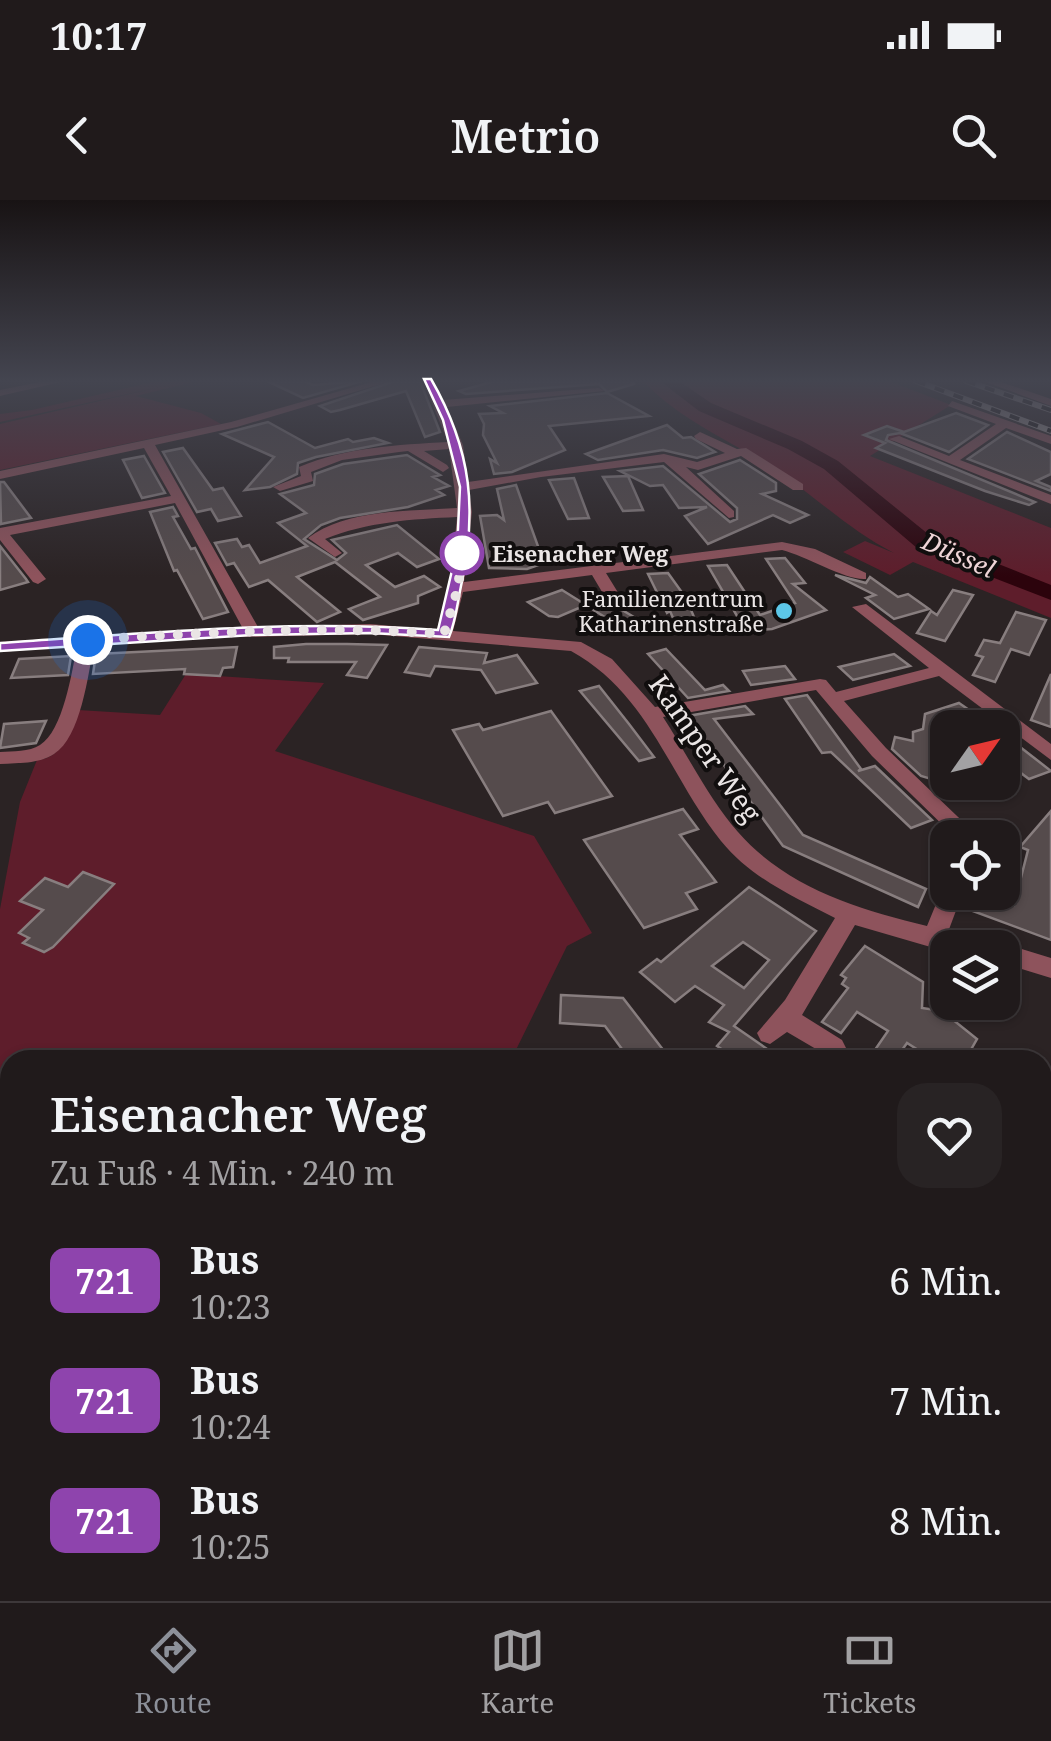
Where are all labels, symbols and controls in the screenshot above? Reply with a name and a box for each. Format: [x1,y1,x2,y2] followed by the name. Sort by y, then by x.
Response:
[50,9,147,61] text: 10:17
[451,105,601,166] text: Metrio
[50,108,105,163] icon: back
[946,108,1001,163] icon: search
[916,523,1001,585] water label: Düssel
[441,532,483,574] marker: Eisenacher Weg
[492,538,669,568] place label: Eisenacher Weg
[579,583,764,638] place label: Familienzentrum Katharinenstraße
[773,600,795,622] marker: Familienzentrum Katharinenstraße
[63,615,113,665] your location
[641,667,771,829] street label: Kamper Weg
[930,710,1020,800] north arrow
[930,710,1020,1020] map controls
[930,820,1020,910] button: locate
[930,930,1020,1020] button: layers
[50,1081,427,1146] text: Eisenacher Weg
[897,1083,1002,1188] button: heart
[50,1151,394,1194] text: Zu Fuß · 4 Min. · 240 m
[190,1233,259,1285] text: Bus
[889,1254,1002,1306] text: 6 Min.
[75,1257,135,1304] text: 721
[190,1285,271,1328] text: 10:23
[190,1353,259,1405] text: Bus
[889,1374,1002,1426] text: 7 Min.
[75,1377,135,1424] text: 721
[190,1405,271,1448] text: 10:24
[190,1473,259,1525] text: Bus
[889,1494,1002,1546] text: 8 Min.
[75,1497,135,1544] text: 721
[190,1525,271,1568] text: 10:25
[135,1623,212,1721] tab: Route
[481,1623,554,1721] tab: Karte
[823,1623,916,1721] tab: Tickets

